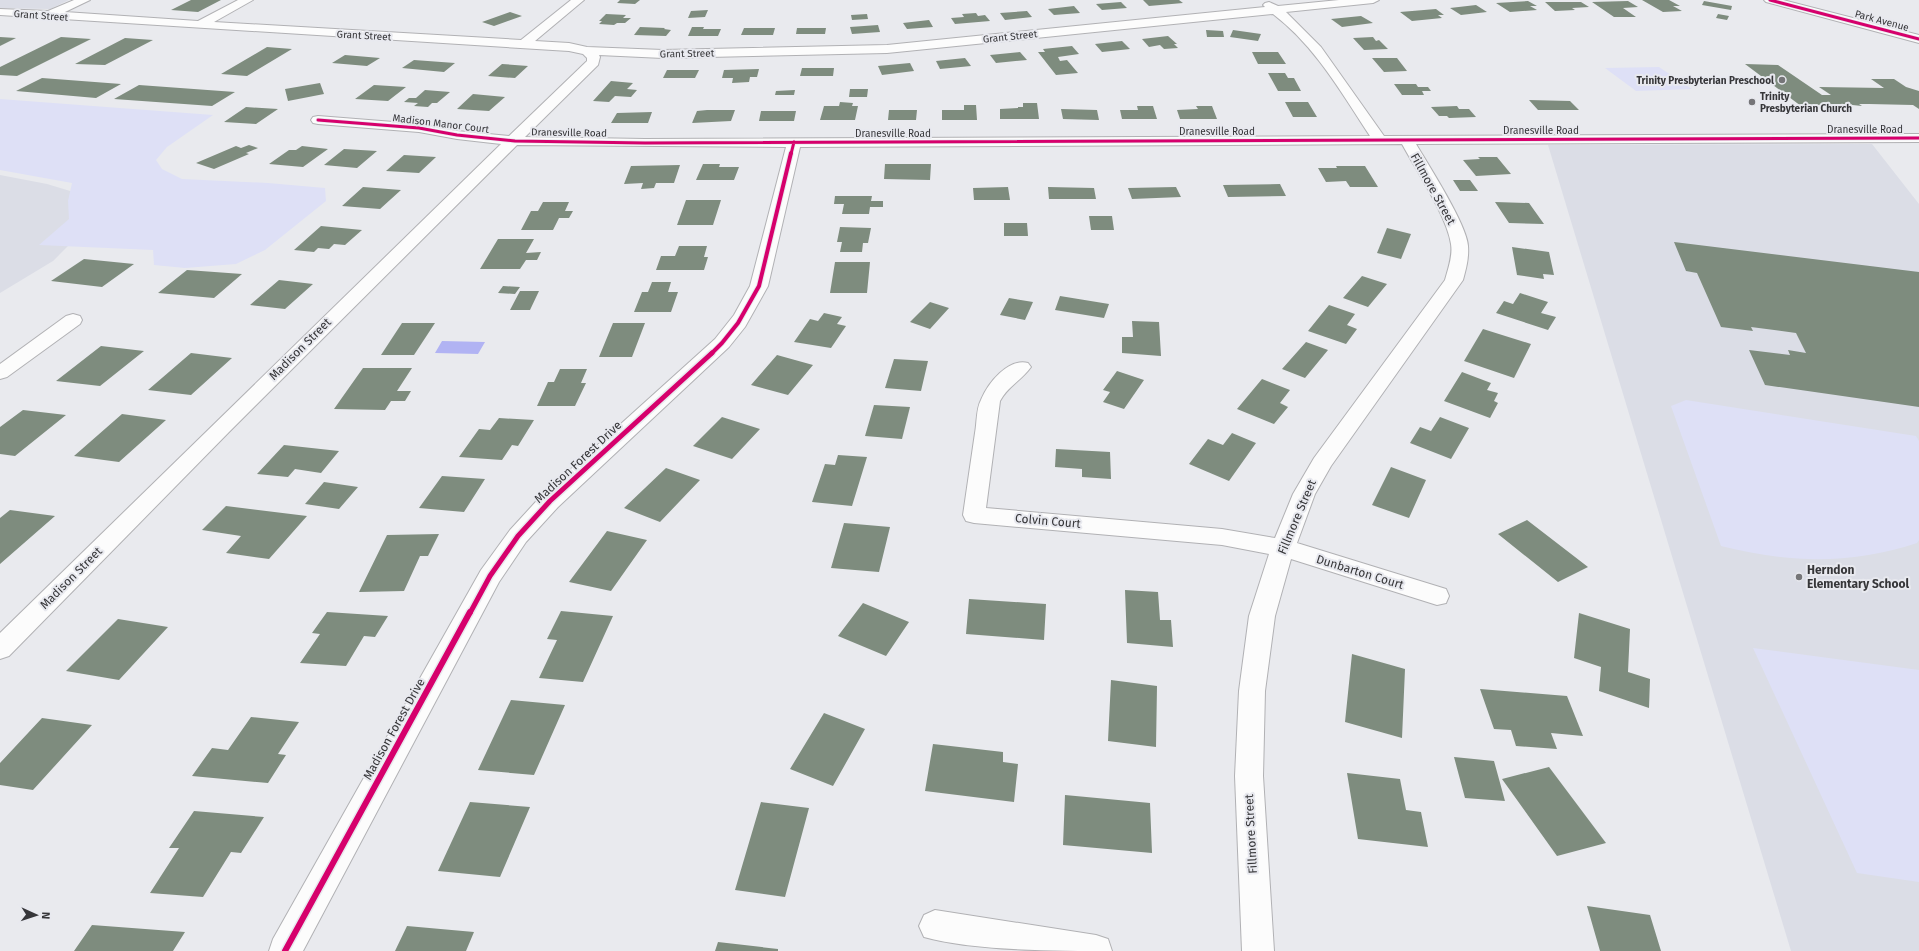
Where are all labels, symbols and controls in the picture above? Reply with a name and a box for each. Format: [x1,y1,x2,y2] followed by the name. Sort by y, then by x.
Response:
[13,8,69,24] street label: Grant Street
[1853,8,1910,34] street label: Park Avenue
[982,28,1038,46] street label: Grant Street
[336,29,392,43] street label: Grant Street
[660,48,715,60] street label: Grant Street
[1636,75,1774,87] place label: Trinity Presbyterian Preschool
[1777,75,1787,85] marker: Trinity Presbyterian Preschool
[1760,91,1852,115] place label: Trinity Presbyterian Church
[1747,97,1757,107] marker: Trinity Presbyterian Church
[392,112,490,136] street label: Madison Manor Court
[1827,124,1903,136] street label: Dranesville Road
[1503,125,1579,137] street label: Dranesville Road
[531,126,607,140] street label: Dranesville Road
[1179,126,1255,138] street label: Dranesville Road
[855,128,931,140] street label: Dranesville Road
[1408,151,1459,228] street label: Fillmore Street
[266,315,334,383] street label: Madison Street
[532,418,624,506] street label: Madison Forest Drive
[1275,477,1319,556] street label: Fillmore Street
[1015,511,1082,531] street label: Colvin Court
[37,544,105,612] street label: Madison Street
[1315,552,1406,592] street label: Dunbarton Court
[1807,563,1910,591] place label: Herndon Elementary School
[1794,572,1804,582] marker: Herndon Elementary School
[360,676,428,782] street label: Madison Forest Drive
[1242,793,1260,874] street label: Fillmore Street
[16,895,56,935] north arrow
[39,912,52,919] text: N

